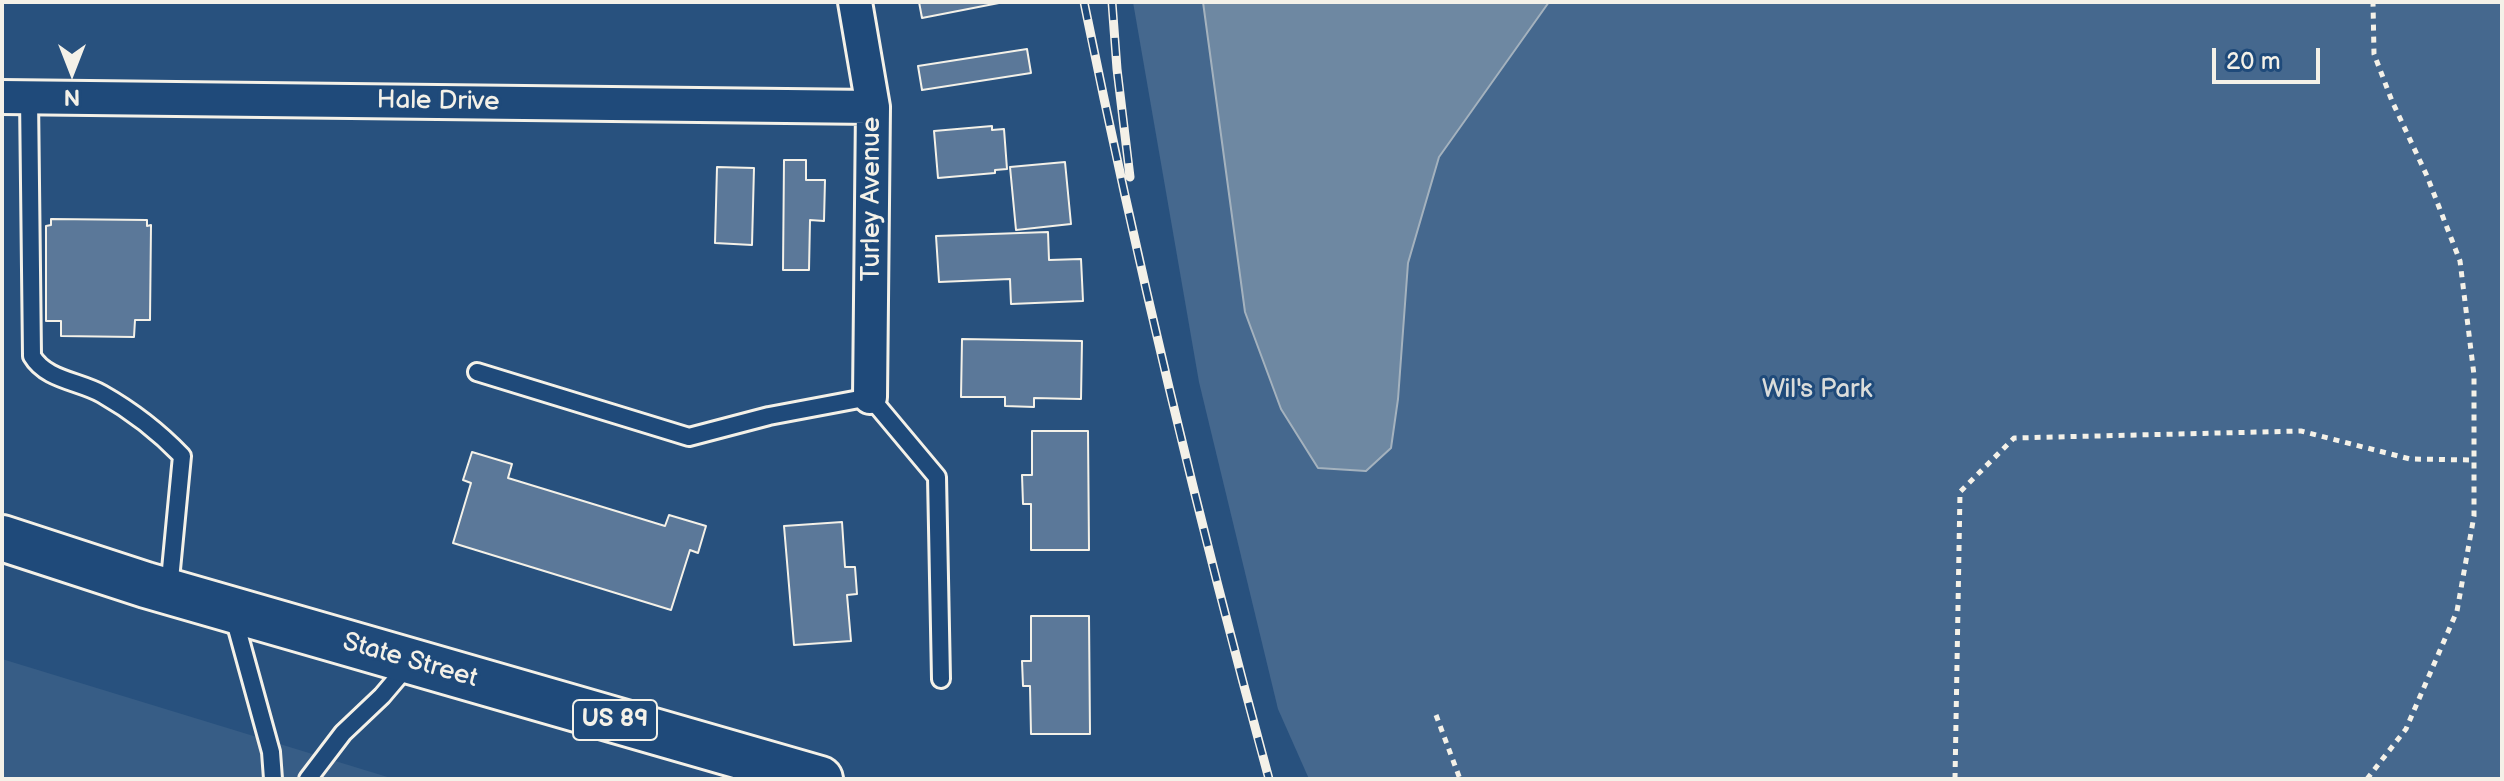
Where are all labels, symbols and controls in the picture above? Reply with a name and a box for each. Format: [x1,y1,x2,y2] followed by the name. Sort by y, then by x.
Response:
[32,32,112,112] north arrow
[2216,32,2324,82] scale bar
[2226,47,2281,76] text: 20 m
[64,83,80,110] text: N
[376,85,500,119] street label: Hale Drive
[856,117,888,281] street label: Turley Avenue
[1762,374,1872,406] park label: Wil's Park
[339,627,481,695] street label: State Street
[573,700,657,740] road number: US 89

